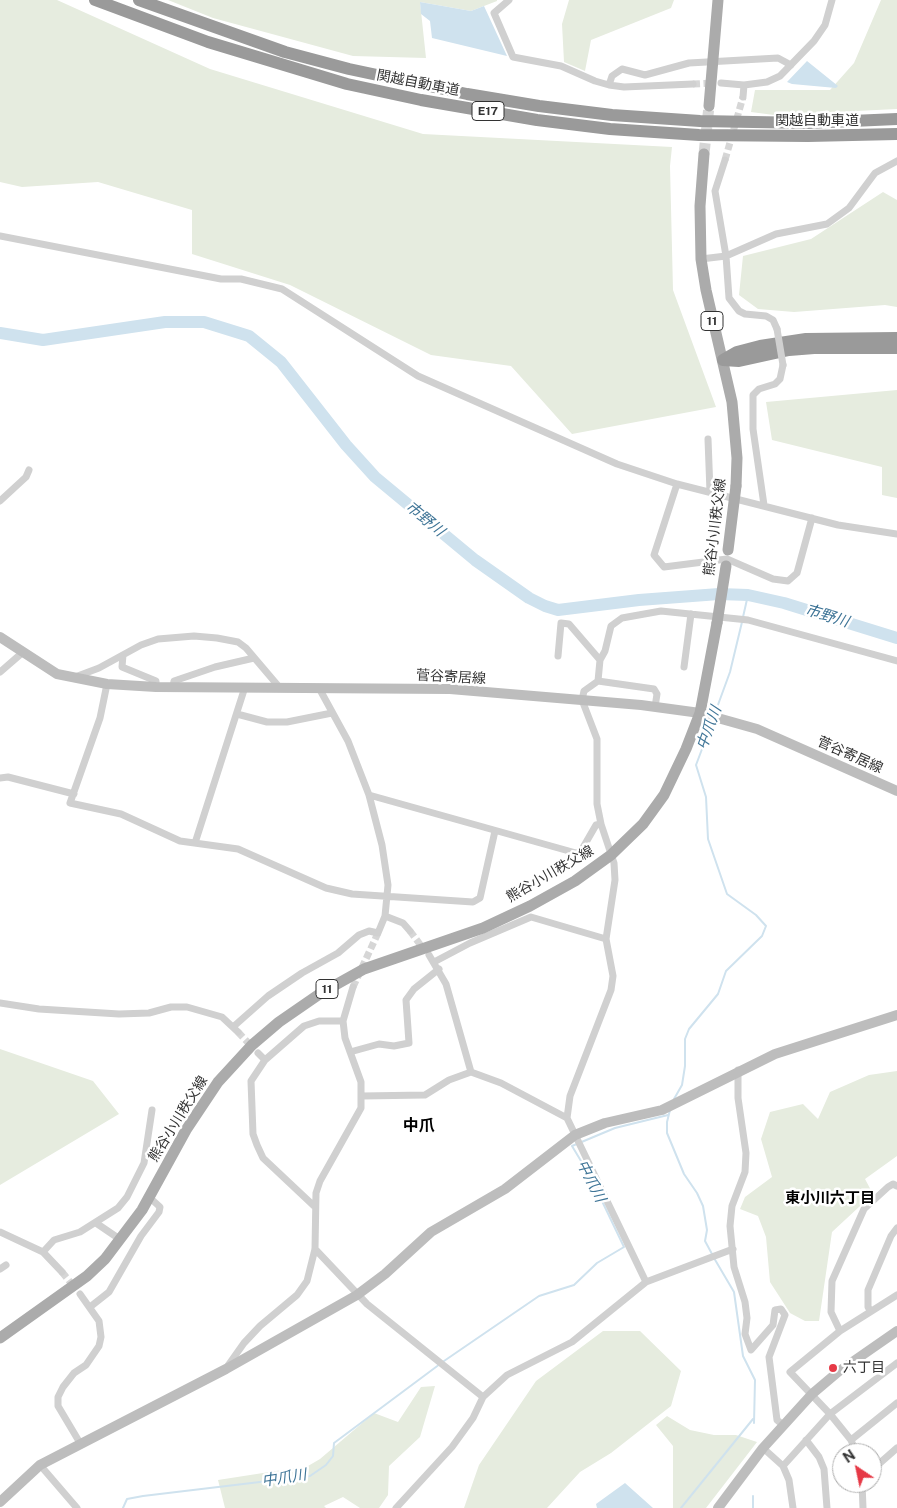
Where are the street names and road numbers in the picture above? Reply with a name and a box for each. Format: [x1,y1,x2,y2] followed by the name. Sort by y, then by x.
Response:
[375,67,461,99] street label: 関越自動車道
[472,102,504,120] road number: E17
[775,113,859,129] street label: 関越自動車道
[701,312,723,331] road number: 11
[701,477,729,577] street label: 熊谷小川秩父線
[416,667,486,687] street label: 菅谷寄居線
[815,733,885,777] street label: 菅谷寄居線
[503,842,597,906] street label: 熊谷小川秩父線
[316,980,338,999] road number: 11
[145,1073,211,1165] street label: 熊谷小川秩父線

